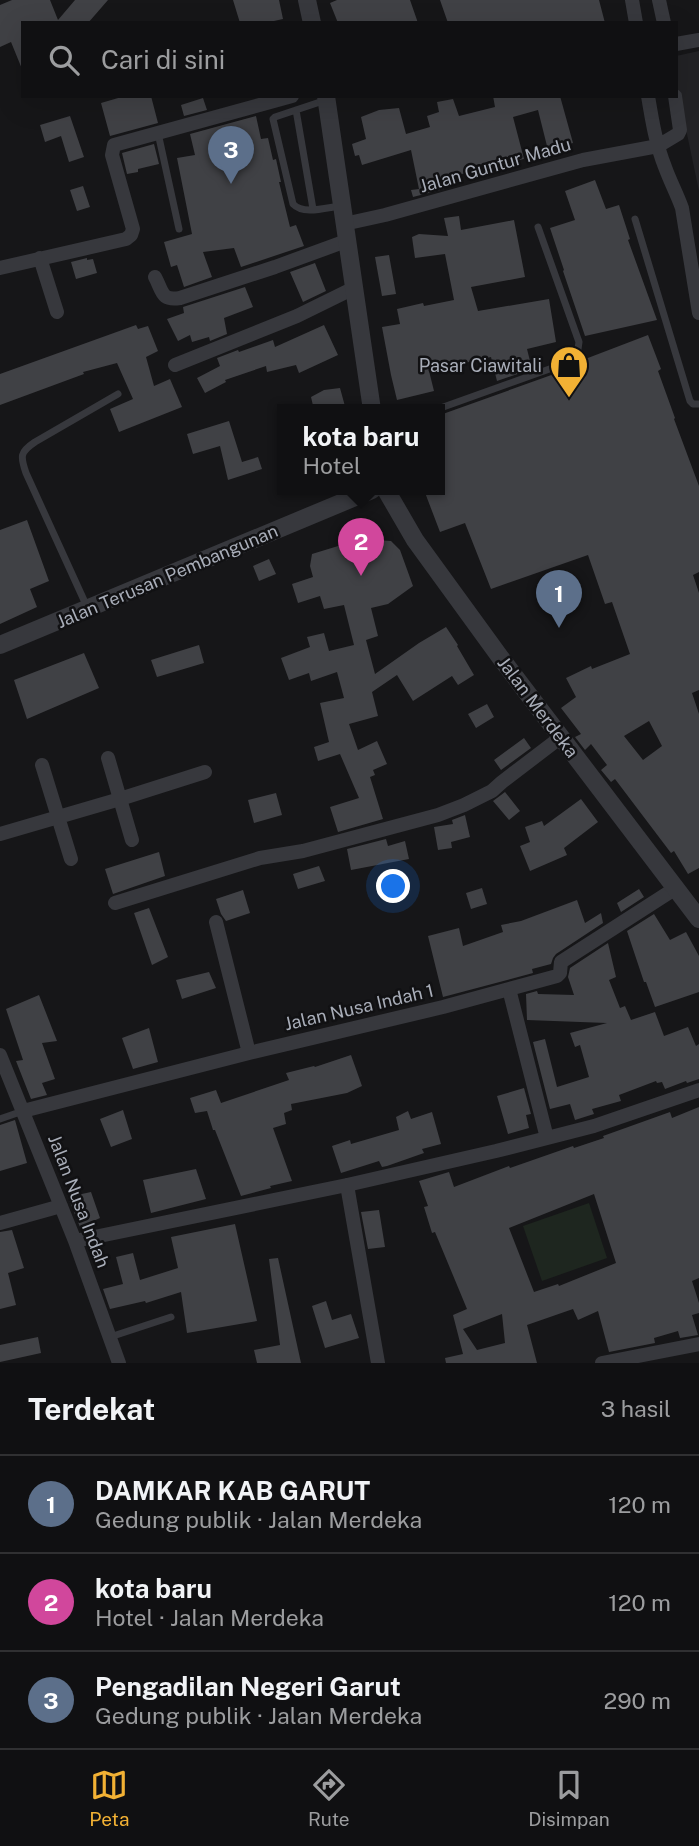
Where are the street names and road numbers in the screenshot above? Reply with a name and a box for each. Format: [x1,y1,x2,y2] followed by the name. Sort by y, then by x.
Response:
[417,133,573,197] street label: Jalan Guntur Madu
[53,520,281,632] street label: Jalan Terusan Pembangunan
[493,652,583,762] street label: Jalan Merdeka
[282,980,436,1034] street label: Jalan Nusa Indah 1
[44,1131,114,1271] street label: Jalan Nusa Indah

